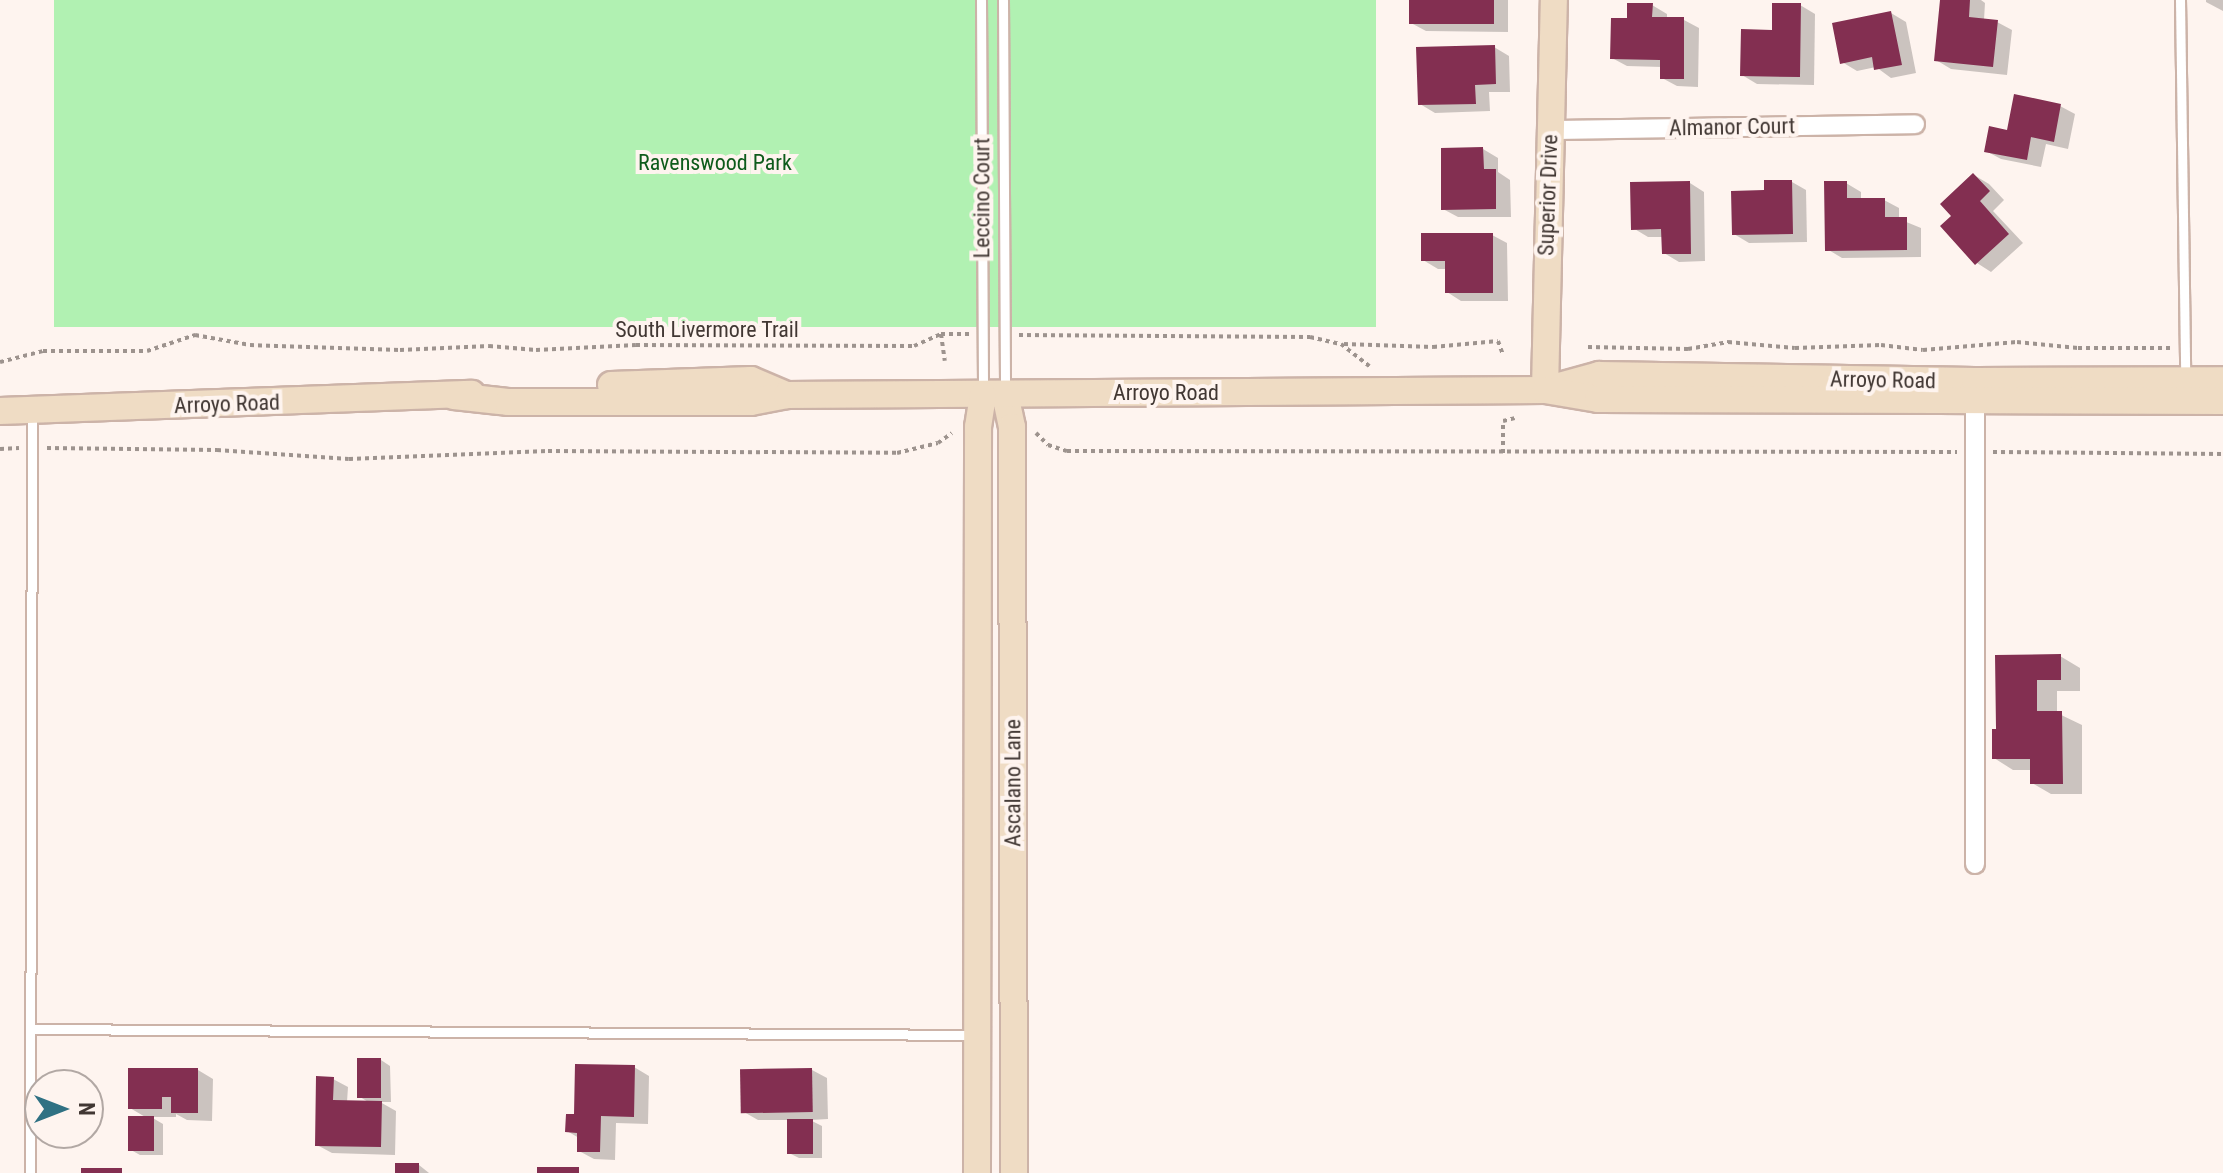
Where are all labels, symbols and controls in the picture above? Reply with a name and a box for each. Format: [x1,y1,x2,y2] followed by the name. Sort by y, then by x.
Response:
[1669,113,1795,141] street label: Almanor Court
[1533,134,1563,256] street label: Superior Drive
[969,138,995,258] street label: Leccino Court
[638,150,792,176] park label: Ravenswood Park
[615,317,799,343] street label: South Livermore Trail
[1830,366,1936,394] street label: Arroyo Road
[1113,380,1219,406] street label: Arroyo Road
[174,389,280,419] street label: Arroyo Road
[1000,719,1026,847] street label: Ascalano Lane
[24,1069,104,1149] north arrow
[74,1102,99,1116] text: N

